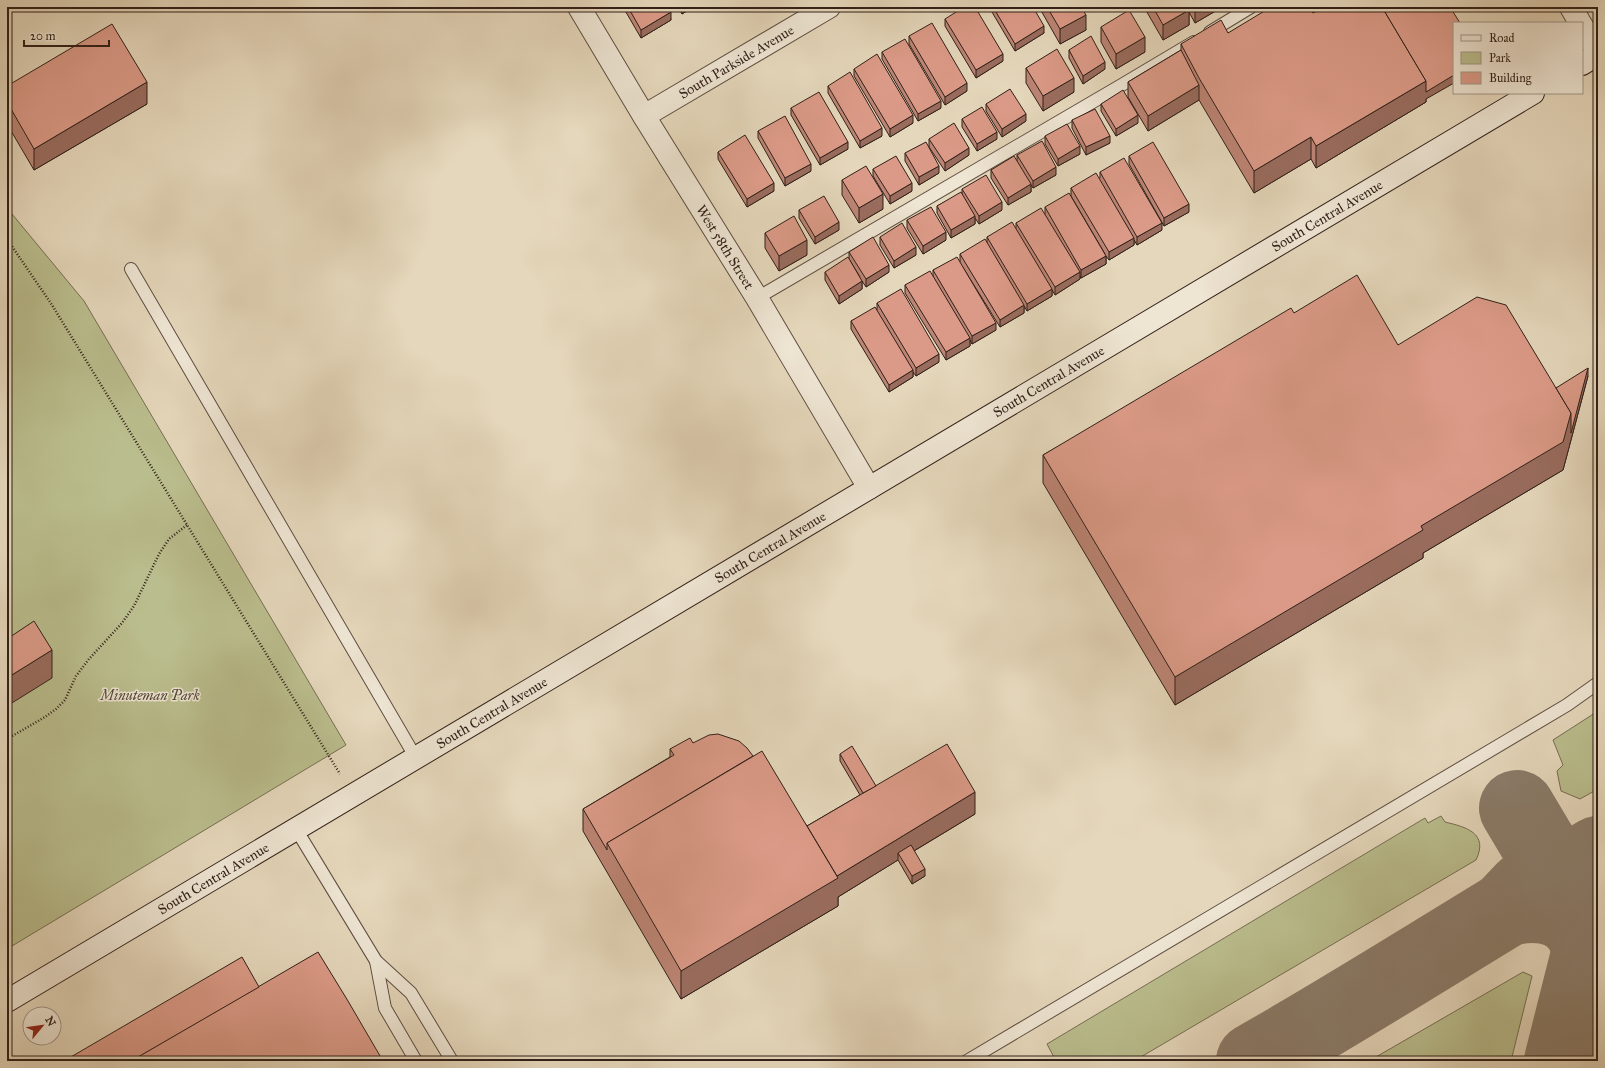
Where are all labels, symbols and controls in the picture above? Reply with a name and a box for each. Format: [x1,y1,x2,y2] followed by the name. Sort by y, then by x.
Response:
[676,21,797,102] street label: South Parkside Avenue
[24,22,109,48] scale bar
[1453,22,1583,94] legend
[30,29,56,43] text: 20 m
[1489,31,1515,45] text: Road
[1489,51,1511,65] text: Park
[1489,71,1532,86] text: Building
[1268,176,1386,255] street label: South Central Avenue
[693,202,758,292] street label: West 58th Street
[990,342,1107,421] street label: South Central Avenue
[711,507,829,587] street label: South Central Avenue
[433,673,550,752] street label: South Central Avenue
[98,687,200,704] park label: Minuteman Park
[155,839,272,918] street label: South Central Avenue
[22,1006,62,1046] north arrow
[42,1014,59,1029] text: N

